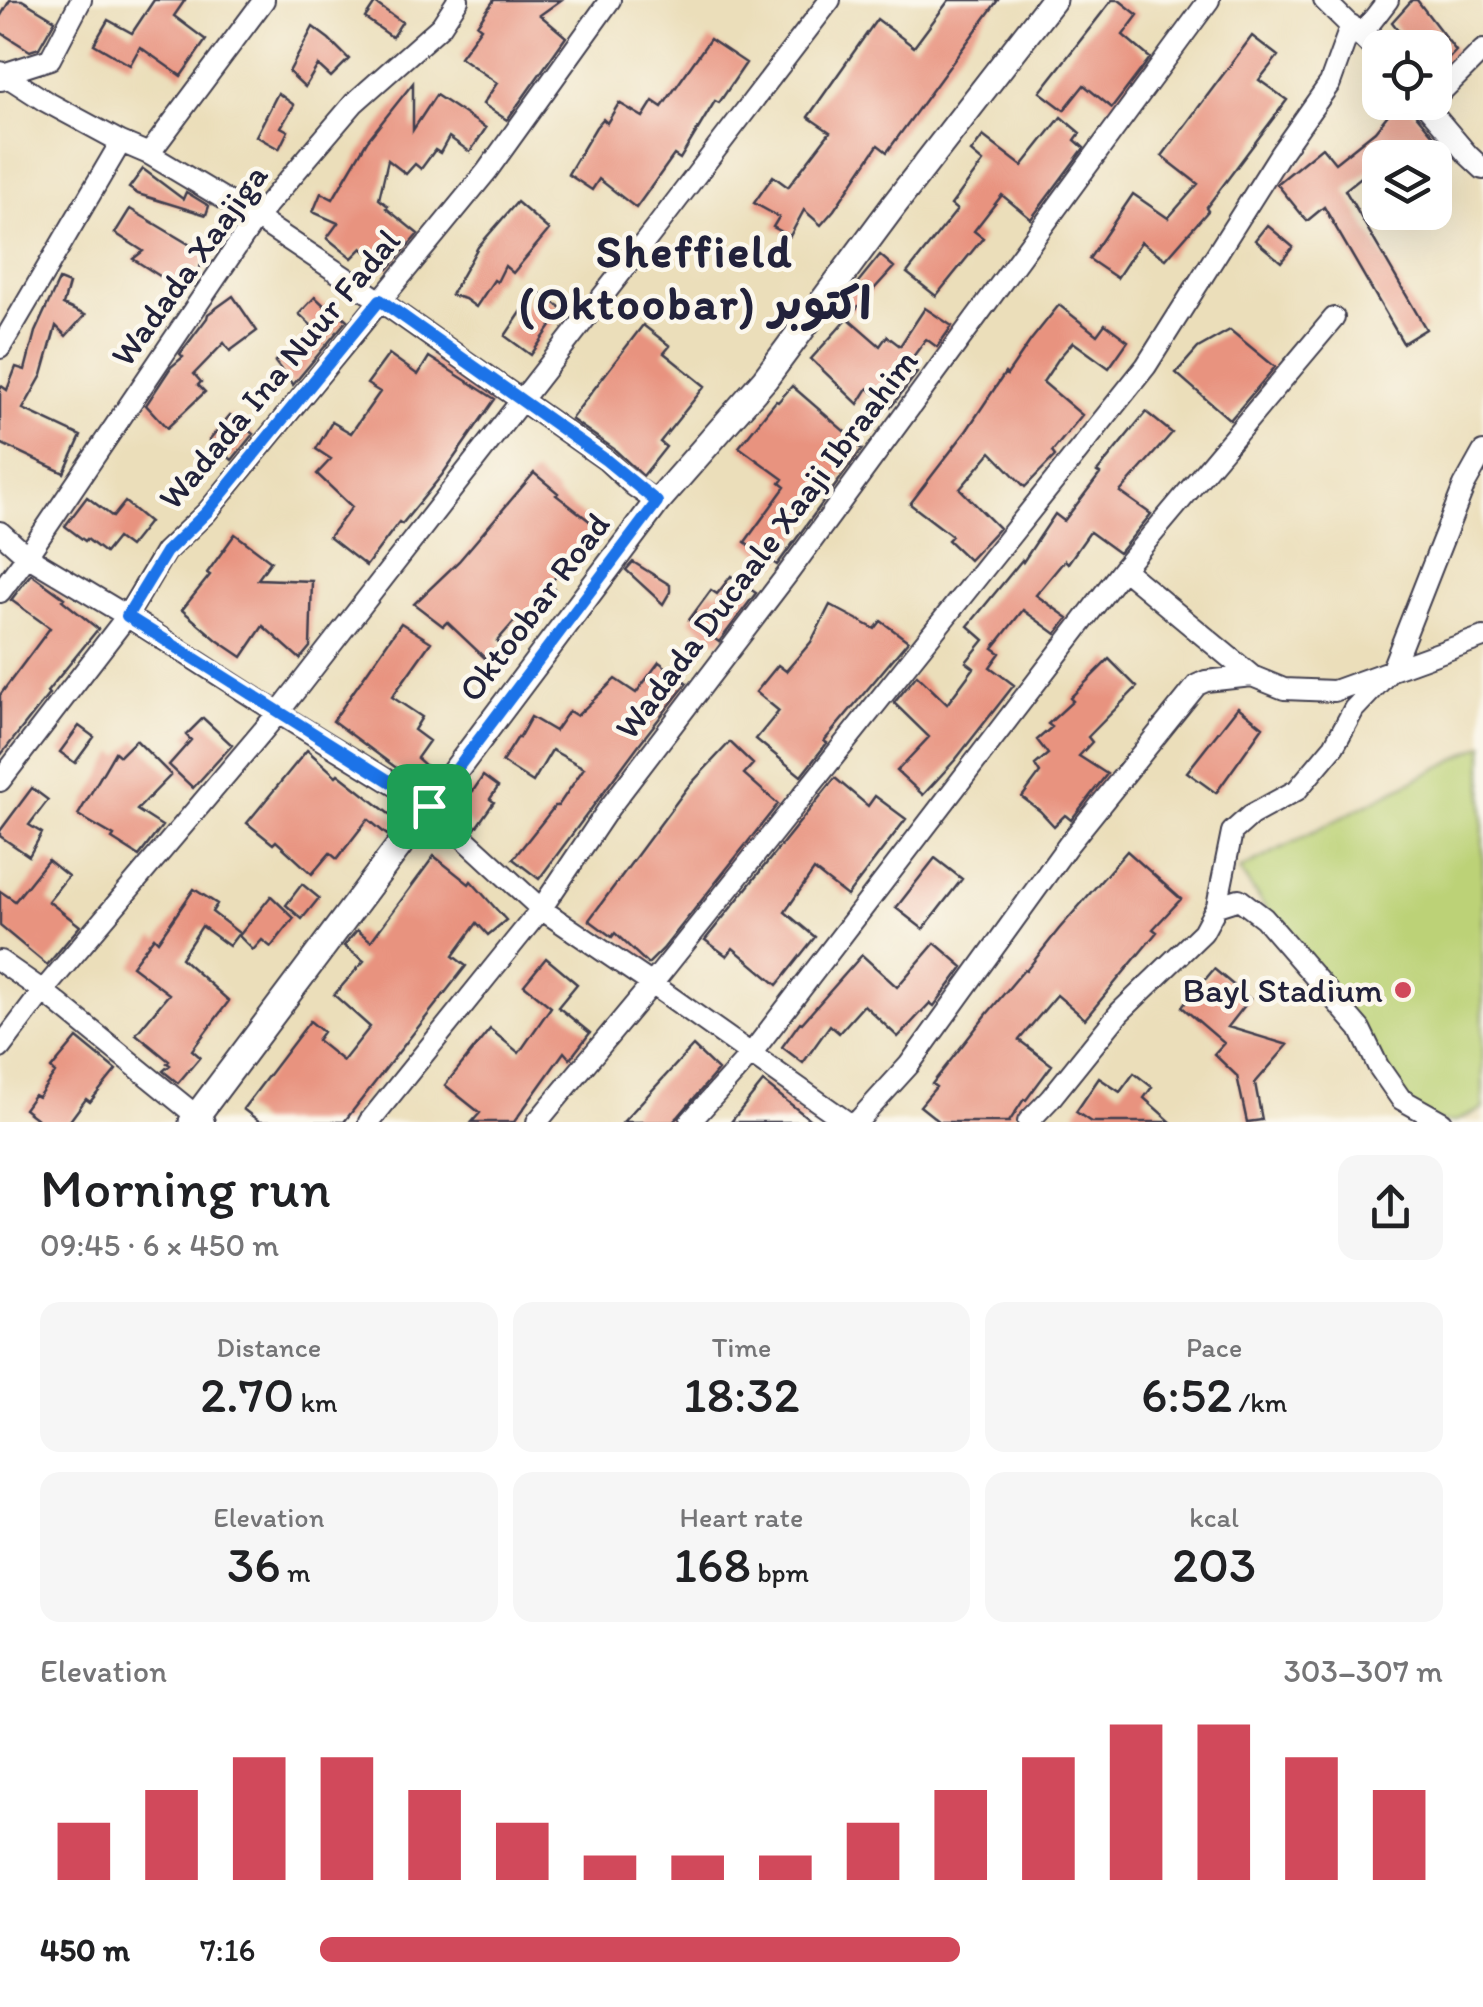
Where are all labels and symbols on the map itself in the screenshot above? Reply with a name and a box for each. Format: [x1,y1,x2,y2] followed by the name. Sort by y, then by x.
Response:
[102,156,276,374] street label: Wadada Xaajiga
[149,220,409,518] street label: Wadada Ina Nuur Fadal
[519,224,871,332] district label: Sheffield (Oktoobar) اكتوبر
[606,341,926,747] street label: Wadada Ducaale Xaaji Ibraahim
[449,504,619,710] street label: Oktoobar Road
[387,764,472,849] pin
[1182,969,1383,1011] place label: Bayl Stadium
[1392,979,1414,1001] marker: Bayl Stadium

